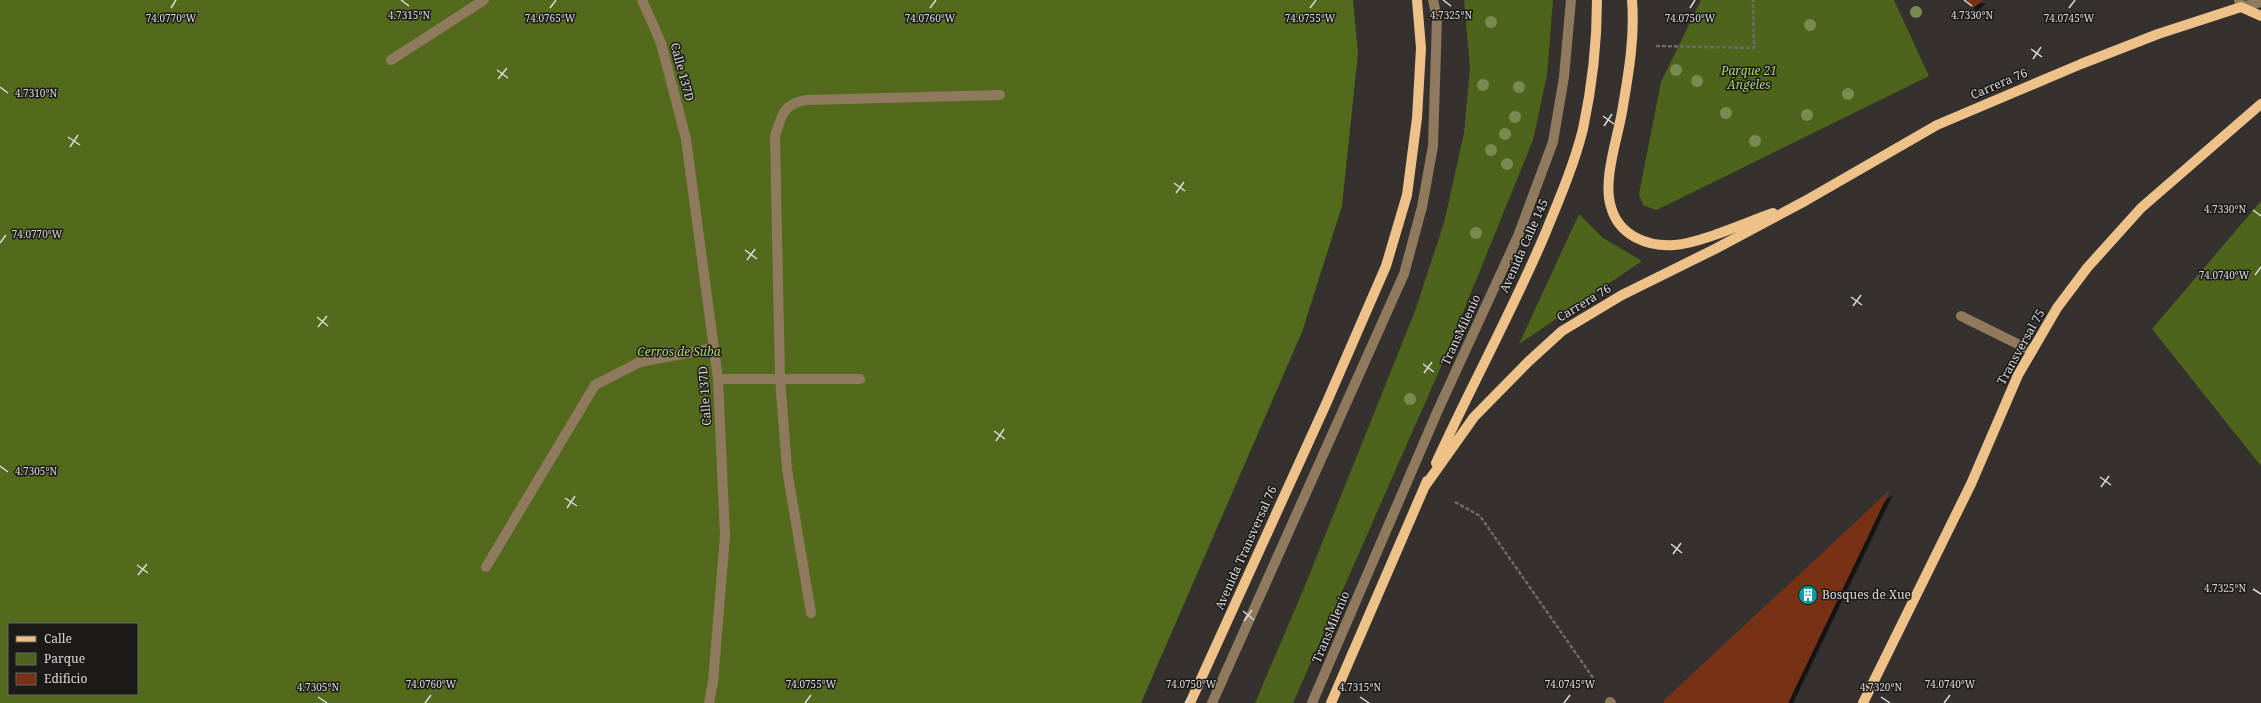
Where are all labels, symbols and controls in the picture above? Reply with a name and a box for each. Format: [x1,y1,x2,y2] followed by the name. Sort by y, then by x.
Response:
[388,8,430,22] text: 4.7315°N
[1430,8,1472,22] text: 4.7325°N
[1951,8,1993,22] text: 4.7330°N
[146,11,197,25] text: 74.0770°W
[525,11,576,25] text: 74.0765°W
[905,11,956,25] text: 74.0760°W
[1285,11,1336,25] text: 74.0755°W
[1665,11,1716,25] text: 74.0750°W
[2044,11,2095,25] text: 74.0745°W
[667,41,699,103] street label: Calle 137D
[1720,62,1777,93] park label: Parque 21 Ángeles
[1968,64,2030,103] street label: Carrera 76
[15,86,57,100] text: 4.7310°N
[1495,196,1552,295] street label: Avenida Calle 145
[2204,202,2246,216] text: 4.7330°N
[12,227,63,241] text: 74.0770°W
[2199,268,2250,282] text: 74.0740°W
[1553,280,1614,325] street label: Carrera 76
[1437,292,1484,368] street label: TransMilenio
[1993,306,2048,388] street label: Transversal 75
[637,343,721,360] park label: Cerros de Suba
[694,365,715,427] street label: Calle 137D
[15,464,57,478] text: 4.7305°N
[1211,483,1281,612] street label: Avenida Transversal 76
[2204,581,2246,595] text: 4.7325°N
[1797,584,1819,606] building icon: Bosques de Xue
[1822,586,1911,603] place label: Bosques de Xue
[1308,588,1353,665] street label: TransMilenio
[8,623,138,695] legend
[44,630,72,647] text: Calle
[44,650,85,667] text: Parque
[44,670,87,687] text: Edificio
[406,677,457,691] text: 74.0760°W
[786,677,837,691] text: 74.0755°W
[1166,677,1217,691] text: 74.0750°W
[1545,677,1596,691] text: 74.0745°W
[1925,677,1976,691] text: 74.0740°W
[297,680,339,694] text: 4.7305°N
[1339,680,1381,694] text: 4.7315°N
[1860,680,1902,694] text: 4.7320°N

